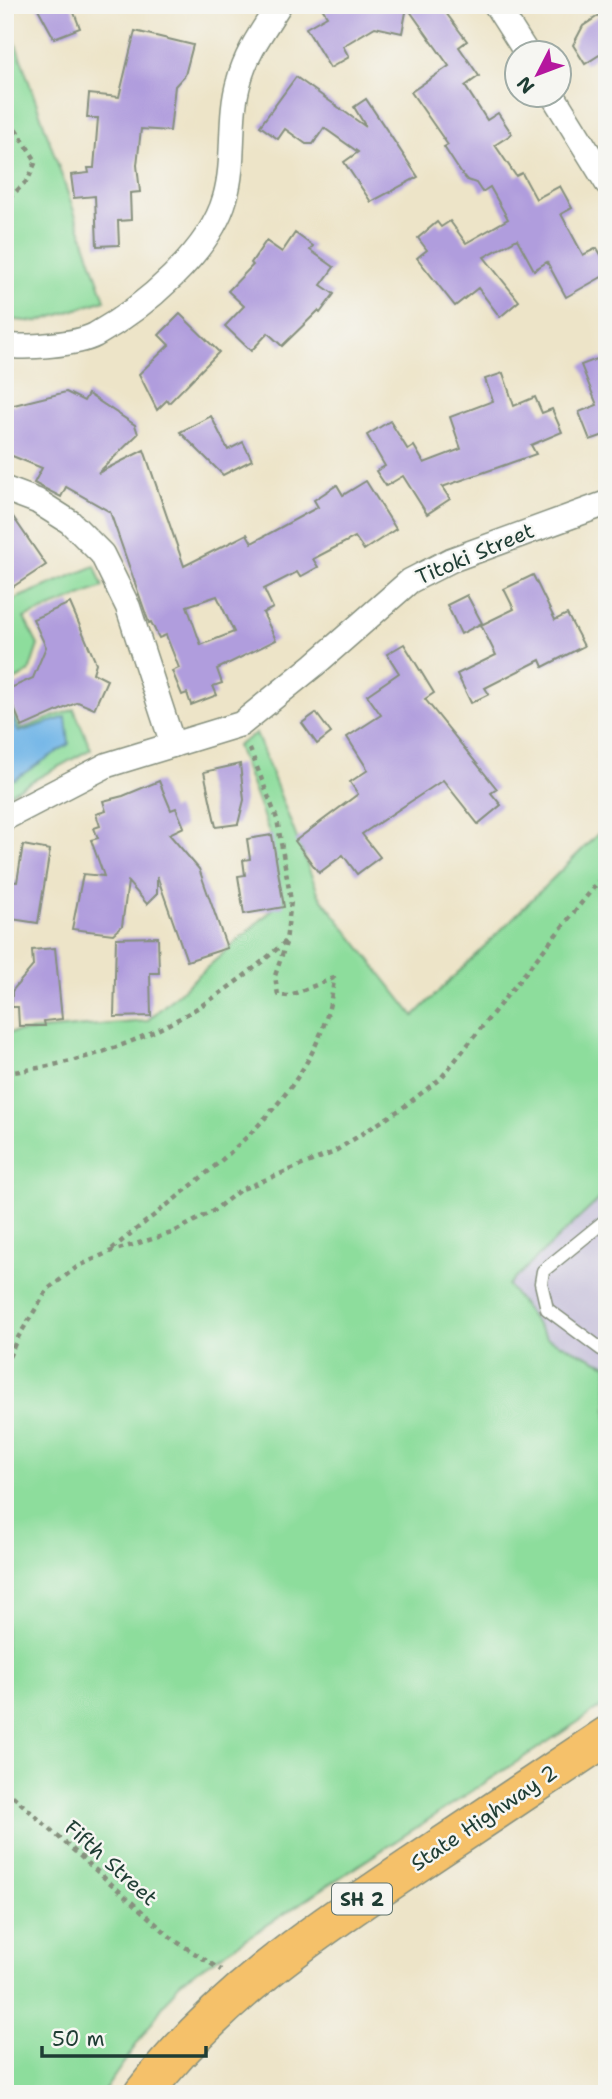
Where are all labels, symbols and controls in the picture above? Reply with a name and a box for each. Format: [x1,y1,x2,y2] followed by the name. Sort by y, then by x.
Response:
[504,38,574,108] north arrow
[511,71,540,99] text: N
[412,517,538,591] street label: Titoki Street
[405,1758,563,1878] street label: State Highway 2
[59,1814,163,1912] street label: Fifth Street
[332,1884,392,1914] road number: SH 2
[42,2015,206,2059] scale bar
[52,2025,105,2053] text: 50 m

